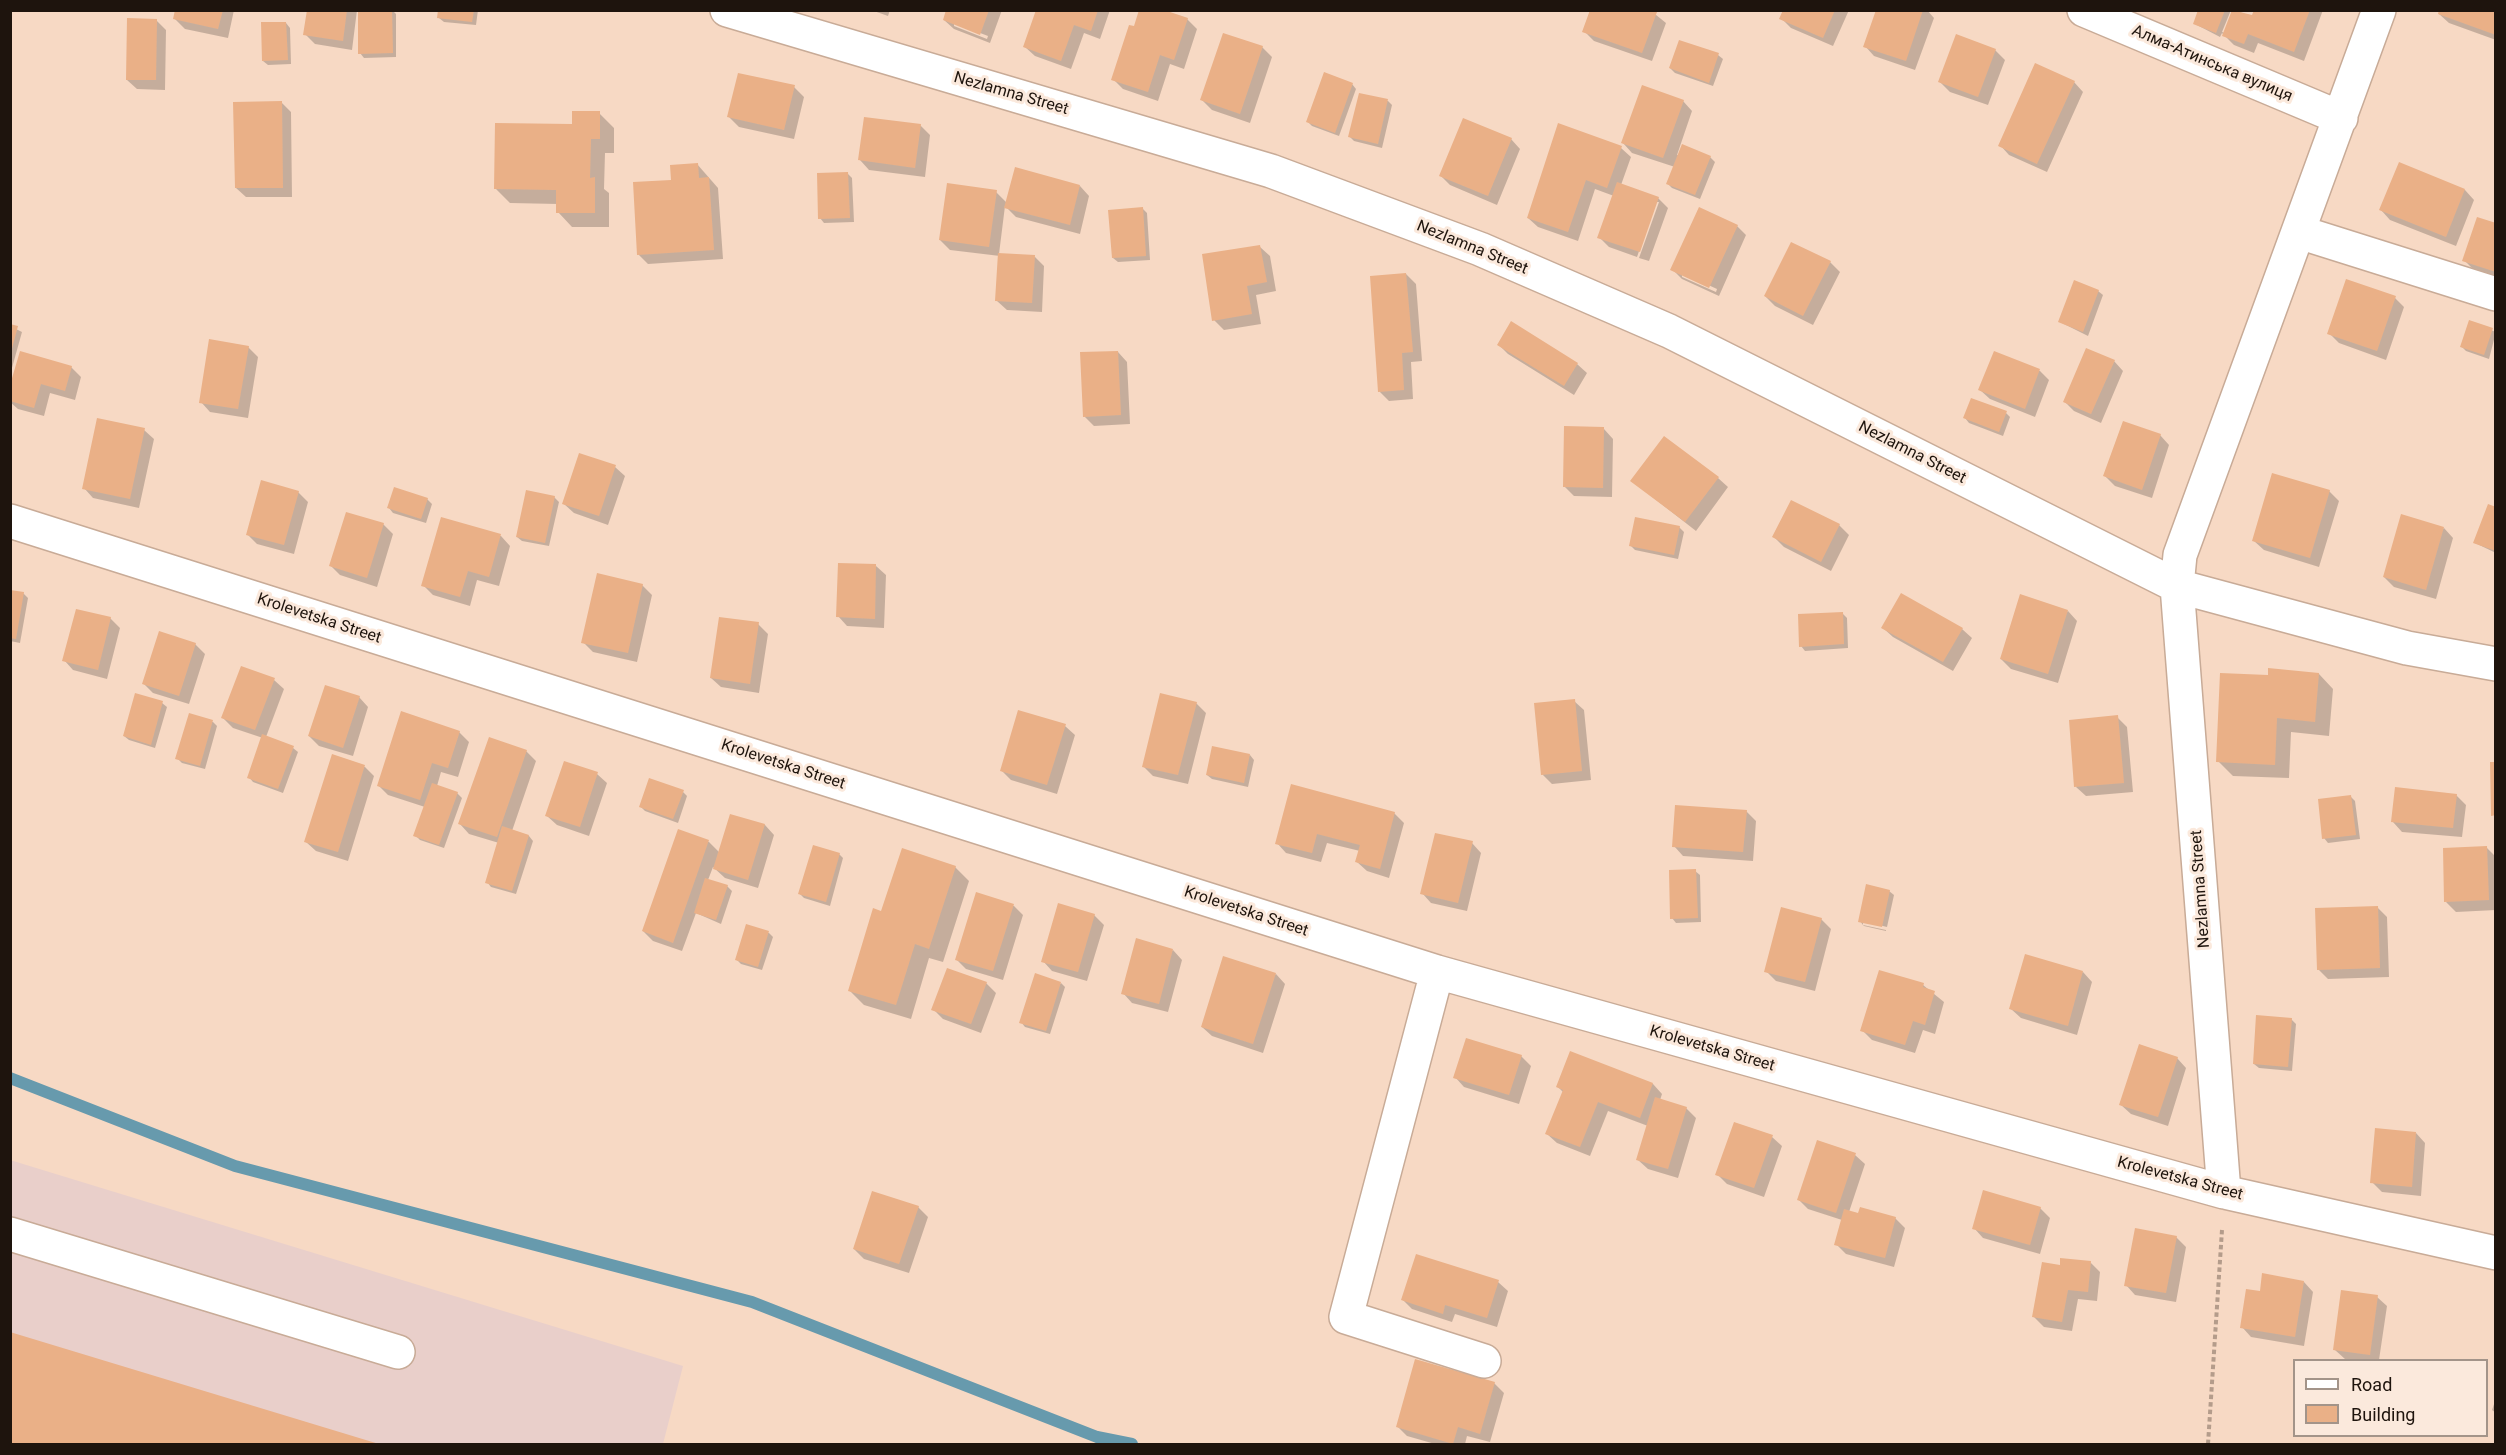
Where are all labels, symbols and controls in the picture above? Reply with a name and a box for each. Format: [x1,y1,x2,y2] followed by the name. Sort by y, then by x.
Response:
[2129,21,2295,107] street label: Алма-Атинська вулиця
[952,68,1070,120] street label: Nezlamna Street
[1414,217,1530,279] street label: Nezlamna Street
[1855,418,1969,488] street label: Nezlamna Street
[255,590,383,648] street label: Krolevetska Street
[719,736,847,794] street label: Krolevetska Street
[2187,829,2215,949] street label: Nezlamna Street
[1182,883,1310,941] street label: Krolevetska Street
[1647,1022,1777,1076] street label: Krolevetska Street
[2115,1153,2245,1205] street label: Krolevetska Street
[2293,1359,2488,1437] legend
[2351,1374,2392,1395] text: Road
[2351,1404,2415,1425] text: Building

